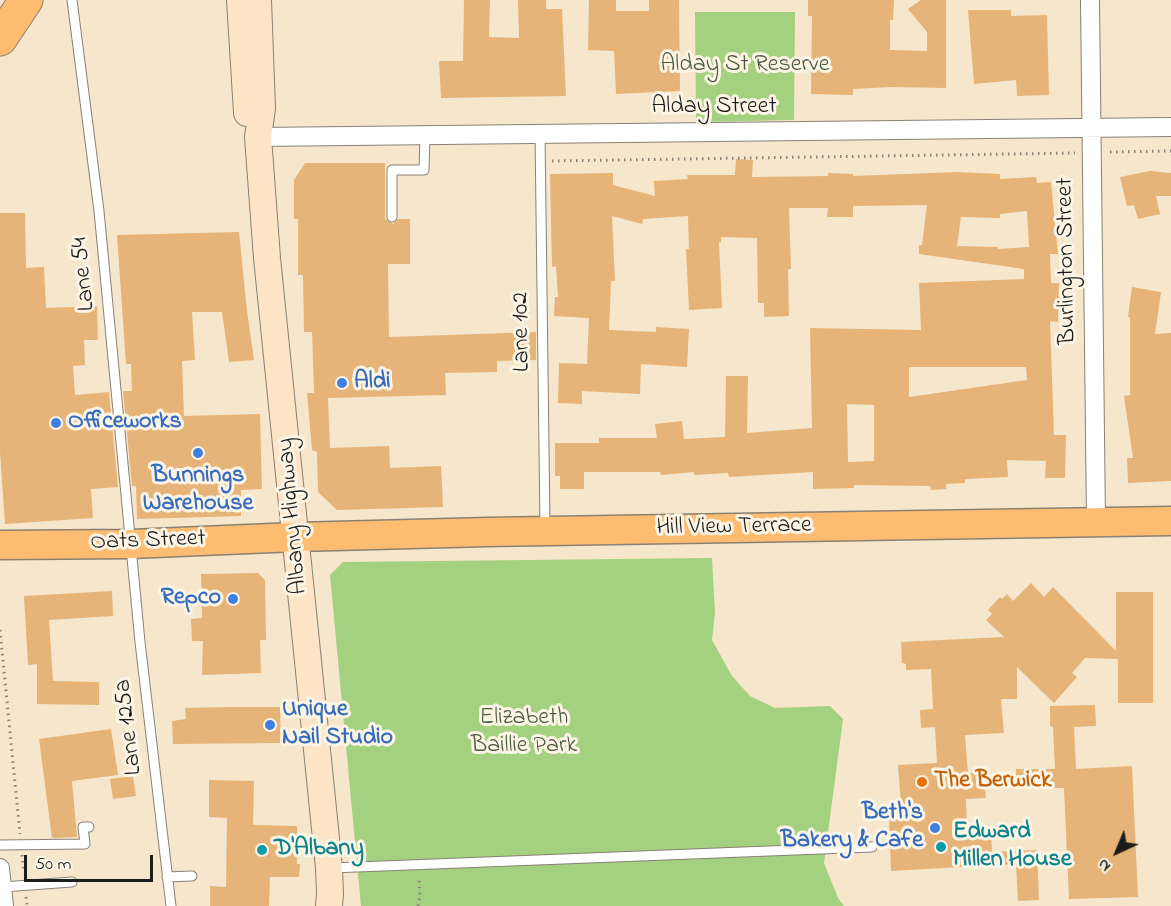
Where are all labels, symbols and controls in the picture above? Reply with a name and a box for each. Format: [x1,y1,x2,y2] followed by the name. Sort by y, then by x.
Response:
[660,52,830,80] park label: Alday St Reserve
[651,94,777,122] street label: Alday Street
[1052,177,1084,345] street label: Burlington Street
[67,236,103,312] street label: Lane 54
[508,292,538,372] street label: Lane 102
[354,369,391,397] place label: Aldi
[335,376,349,390] marker: Aldi
[68,409,182,437] place label: Officeworks
[49,416,63,430] marker: Officeworks
[273,436,315,596] street label: Albany Highway
[191,446,205,460] marker: Bunnings Warehouse
[143,463,253,519] place label: Bunnings Warehouse
[656,512,812,544] street label: Hill View Terrace
[90,526,206,558] street label: Oats Street
[161,585,221,613] place label: Repco
[226,592,240,606] marker: Repco
[110,677,150,777] street label: Lane 125a
[282,697,393,753] place label: Unique Nail Studio
[471,705,577,761] park label: Elizabeth Baillie Park
[263,718,277,732] marker: Unique Nail Studio
[934,768,1051,796] place label: The Berwick
[915,775,929,789] marker: The Berwick
[781,800,923,856] place label: Beth's Bakery & Cafe
[953,819,1072,875] place label: Edward Millen House
[928,821,942,835] marker: Beth's Bakery & Cafe
[1087,822,1147,882] north arrow
[274,836,364,864] place label: D'Albany
[934,840,948,854] marker: Edward Millen House
[27,843,156,881] scale bar
[255,843,269,857] marker: D'Albany
[35,852,72,878] text: 50 m
[1092,853,1117,877] text: N

